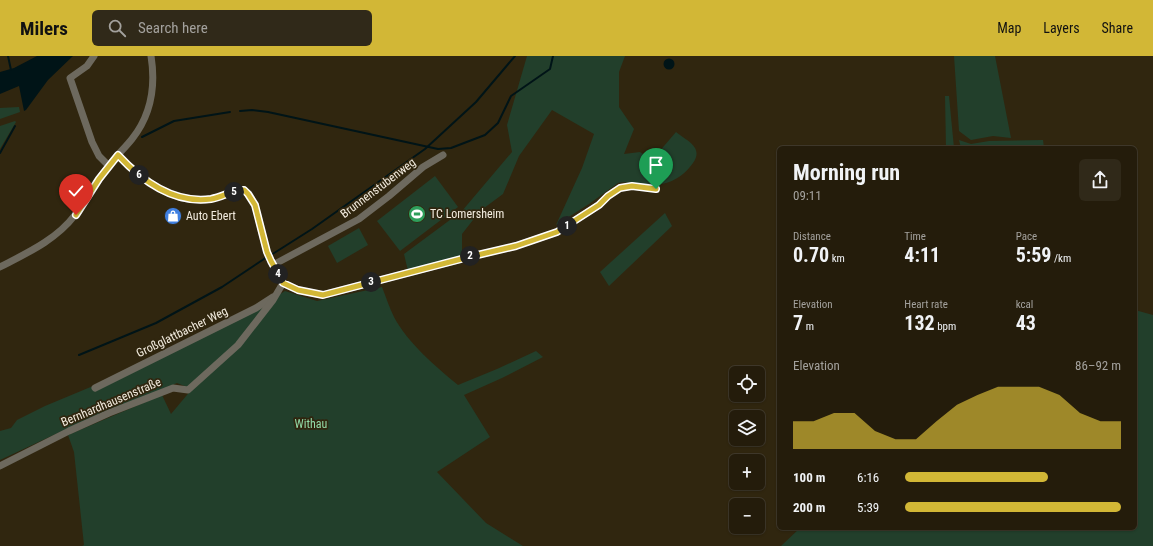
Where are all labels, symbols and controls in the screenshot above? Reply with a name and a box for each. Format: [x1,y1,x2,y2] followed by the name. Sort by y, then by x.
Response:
[92,10,372,46] search box
[20,17,68,40] text: Milers
[106,17,128,39] icon: search
[138,19,208,37] text: Search here
[997,20,1021,36] text: Map
[1043,20,1080,36] text: Layers
[1102,20,1133,36] text: Share
[639,148,673,189] pin
[645,154,667,176] icon: arrive
[338,155,418,221] street label: Brunnenstubenweg
[1079,159,1121,201] button: share
[793,160,900,185] text: Morning run
[129,165,149,185] pin: 6
[136,168,142,181] text: 6
[59,174,93,215] pin
[65,180,87,202] icon: check
[224,182,244,202] pin: 5
[231,185,237,198] text: 5
[793,188,822,203] text: 09:11
[407,204,427,224] sports icon: TC Lomersheim
[163,206,183,226] shop icon: Auto Ebert
[430,207,504,221] place label: TC Lomersheim
[186,209,236,223] place label: Auto Ebert
[557,216,577,236] pin: 1
[564,219,570,232] text: 1
[793,230,831,243] text: Distance
[904,230,926,243] text: Time
[1016,230,1037,243] text: Pace
[793,243,829,267] text: 0.70
[904,243,940,267] text: 4:11
[1016,243,1051,267] text: 5:59
[460,246,480,266] pin: 2
[467,249,473,262] text: 2
[829,252,845,265] text: km
[1051,252,1071,265] text: /km
[268,264,288,284] pin: 4
[275,267,281,280] text: 4
[361,272,381,292] pin: 3
[368,275,374,288] text: 3
[793,298,833,311] text: Elevation
[904,298,948,311] text: Heart rate
[1016,298,1033,311] text: kcal
[134,304,230,360] street label: Großglattbacher Weg
[793,311,803,335] text: 7
[904,311,935,335] text: 132
[1016,311,1036,335] text: 43
[803,320,814,333] text: m
[935,320,956,333] text: bpm
[793,358,840,373] text: Elevation
[1075,358,1121,373] text: 86–92 m
[729,366,765,534] map controls
[729,366,765,402] button: locate
[59,375,163,429] street label: Bernhardhausenstraße
[729,410,765,446] button: layers
[295,417,328,431] park label: Withau
[729,454,765,490] button: +
[793,470,825,485] text: 100 m
[857,470,879,485] text: 6:16
[729,498,765,534] button: −
[793,500,825,515] text: 200 m
[857,500,879,515] text: 5:39

